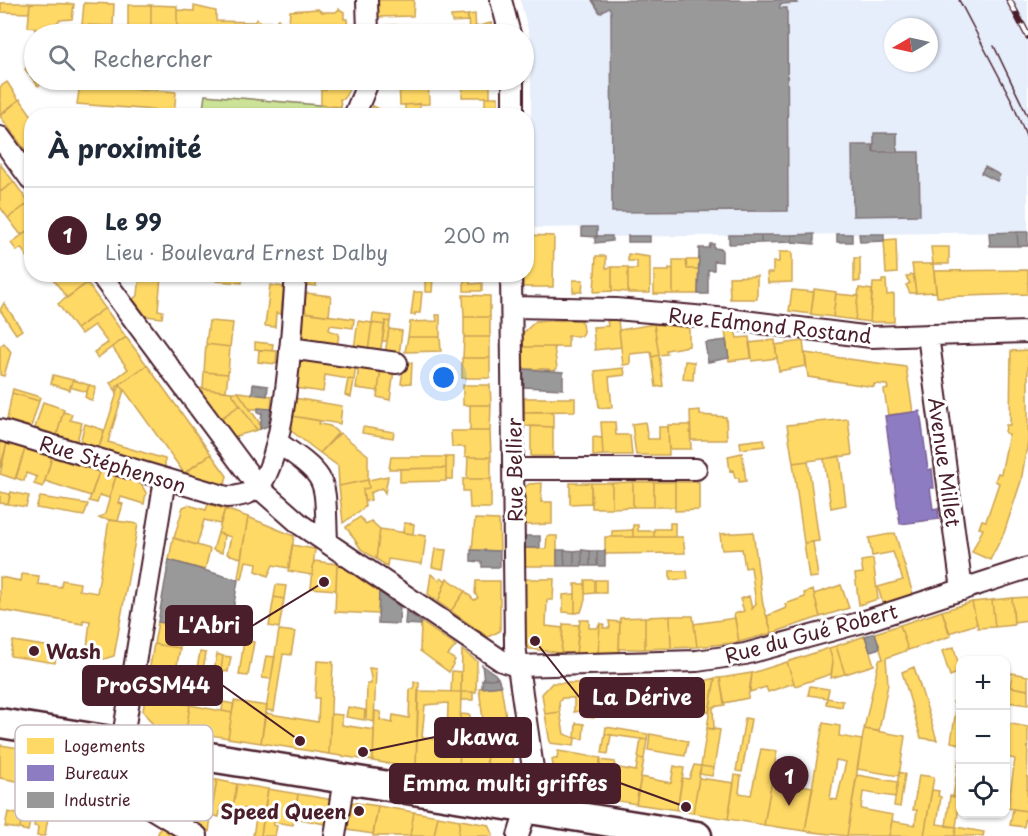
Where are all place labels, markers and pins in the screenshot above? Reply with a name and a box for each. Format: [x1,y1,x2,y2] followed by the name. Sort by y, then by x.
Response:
[166,606,252,645] callout: L'Abri
[46,636,101,666] place label: Wash
[27,644,41,658] marker: Wash
[83,666,222,705] callout: ProGSM44
[580,678,704,717] callout: La Dérive
[435,718,531,757] callout: Jkawa
[770,756,808,806] pin: 1
[390,764,620,803] callout: Emma multi griffes
[221,796,347,826] place label: Speed Queen
[352,804,366,818] marker: Speed Queen

